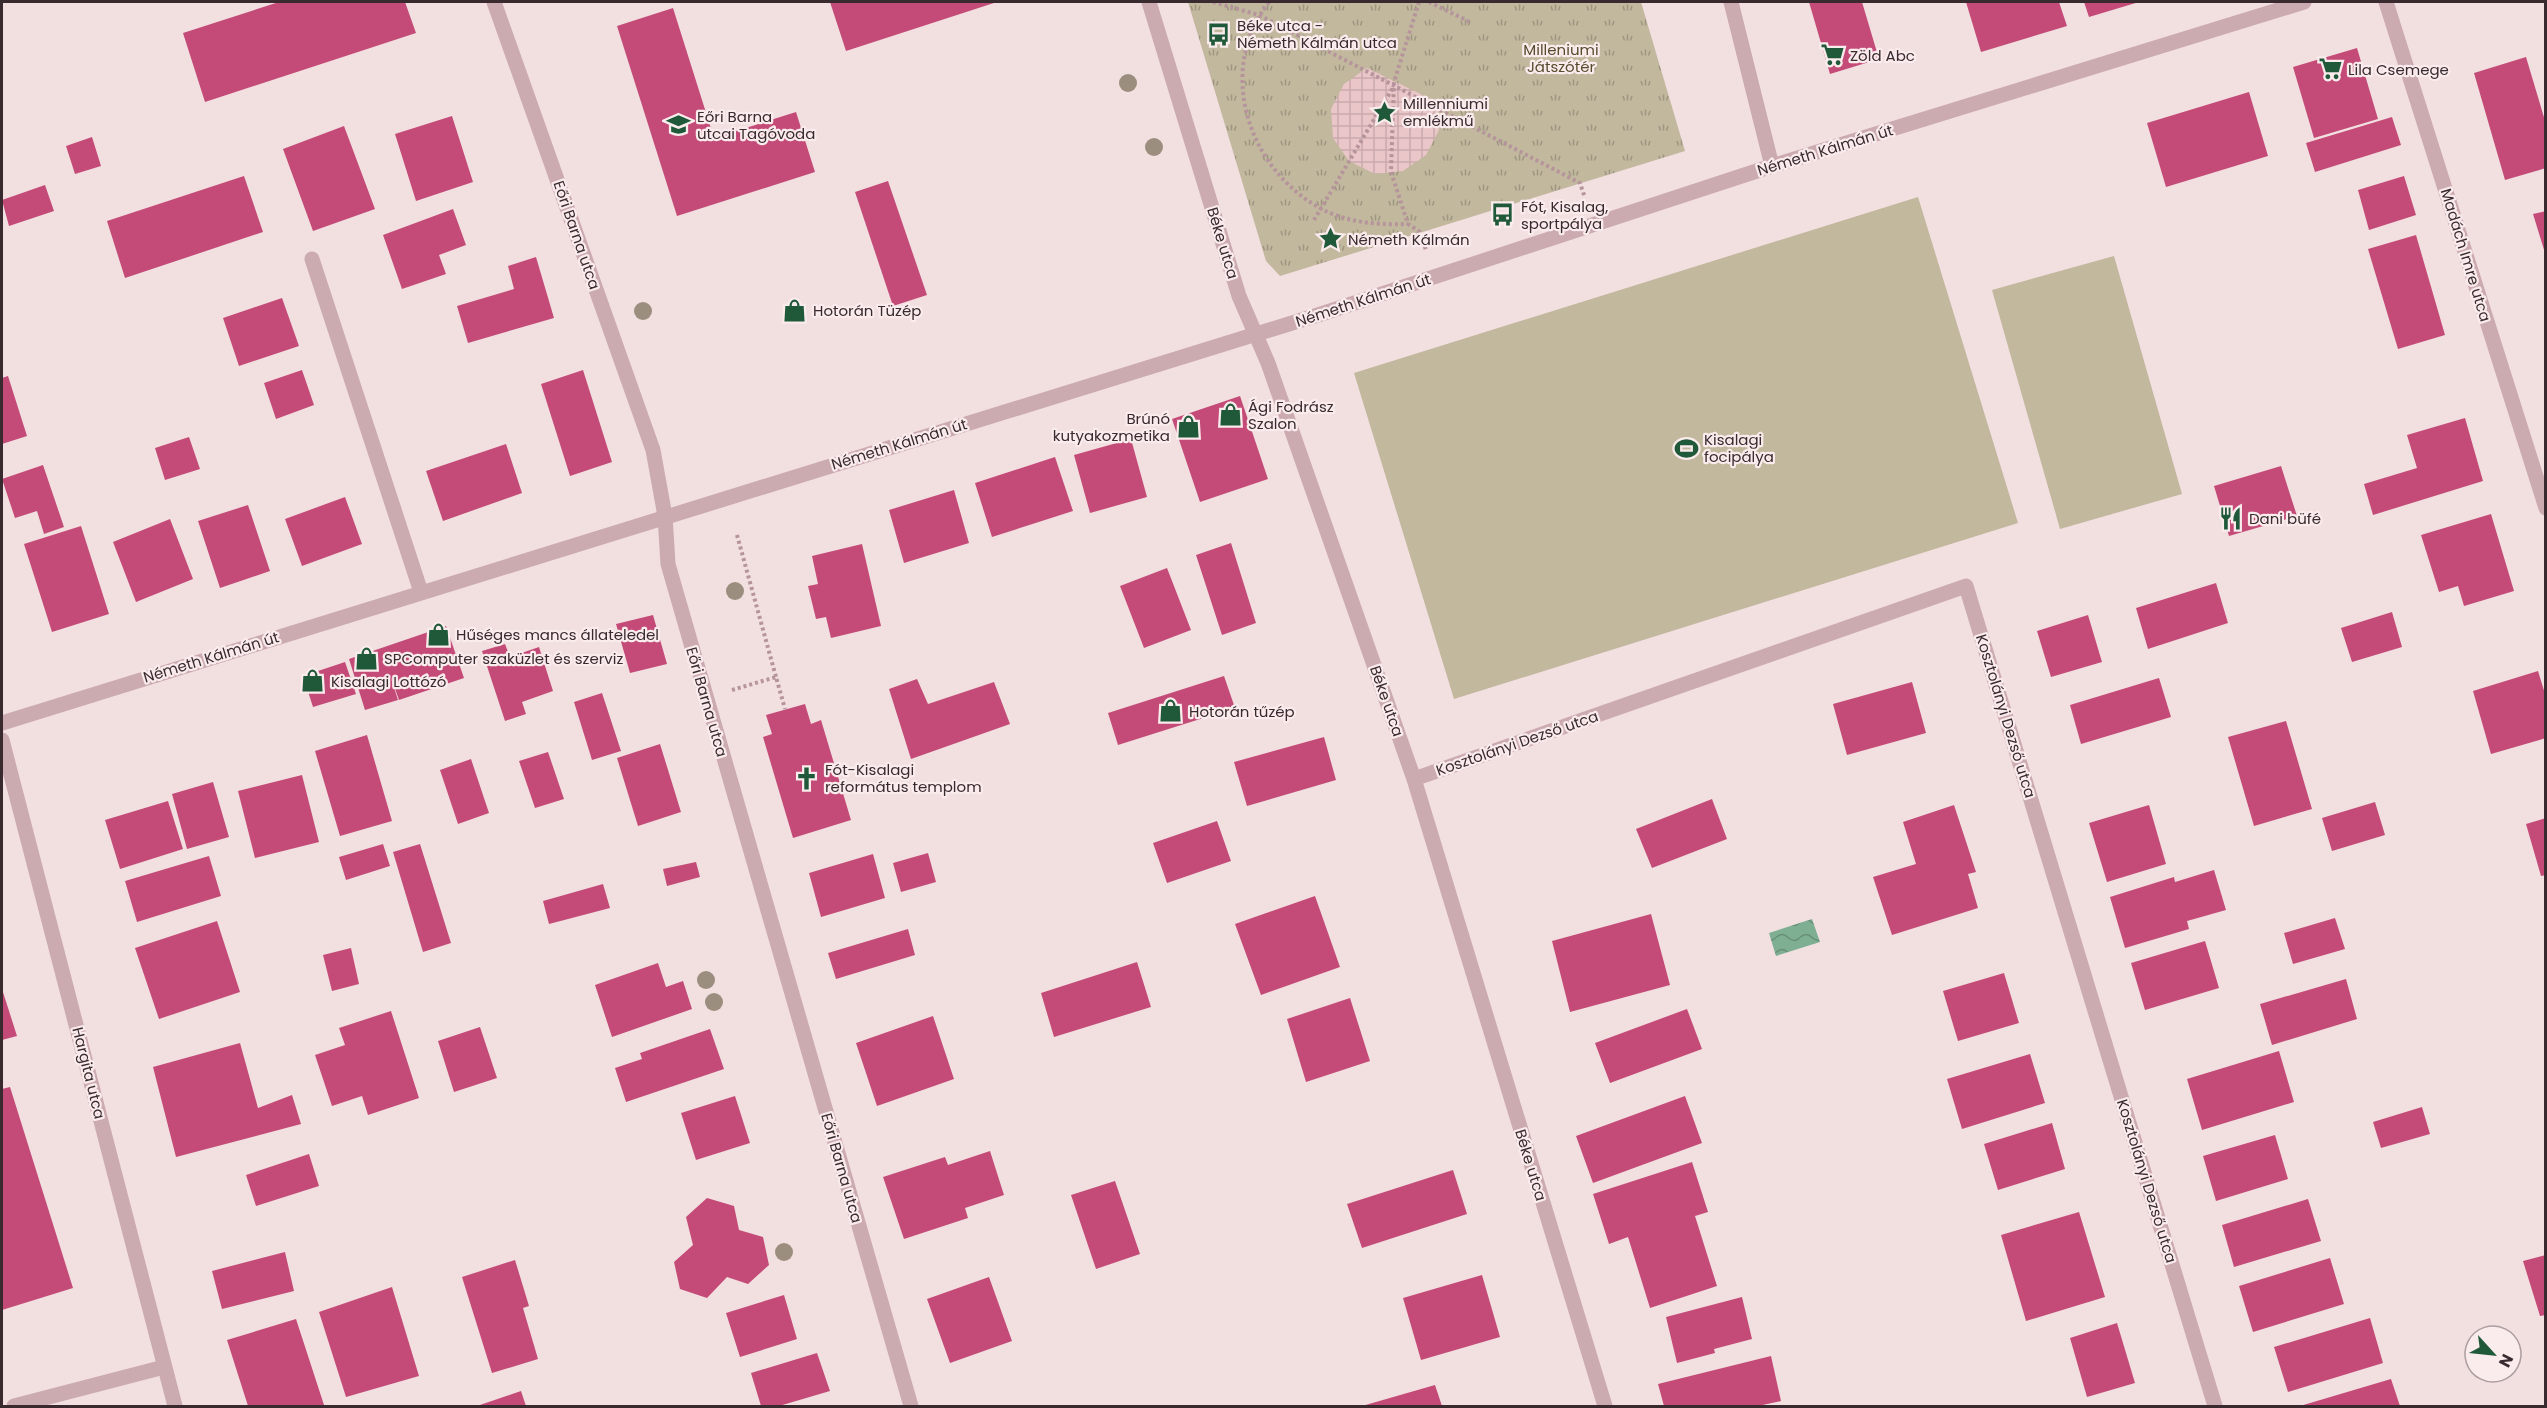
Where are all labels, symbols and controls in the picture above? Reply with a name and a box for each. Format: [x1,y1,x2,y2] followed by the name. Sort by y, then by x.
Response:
[1237,15,1397,53] place label: Béke utca - Németh Kálmán utca
[1206,21,1232,47] bus stop icon: Béke utca - Németh Kálmán utca
[1523,39,1599,77] park label: Milleniumi Játszótér
[1819,42,1845,68] supermarket icon: Zöld Abc
[1850,45,1915,66] place label: Zöld Abc
[2317,56,2343,82] supermarket icon: Lila Csemege
[2348,59,2449,80] place label: Lila Csemege
[1403,93,1488,131] place label: Millenniumi emlékmű
[1372,99,1398,125] place icon: Millenniumi emlékmű
[697,106,815,144] place label: Eőri Barna utcai Tagóvoda
[666,112,692,138] school or university icon: Eőri Barna utcai Tagóvoda
[1755,119,1895,181] street label: Németh Kálmán út
[549,178,605,292] street label: Eőri Barna utca
[2436,186,2496,324] street label: Madách Imre utca
[1521,196,1608,234] place label: Fót, Kisalag, sportpálya
[1490,202,1516,228] bus stop icon: Fót, Kisalag, sportpálya
[1202,205,1244,281] street label: Béke utca
[1317,226,1343,252] place icon: Németh Kálmán
[1348,229,1470,250] place label: Németh Kálmán
[1293,268,1433,332] street label: Németh Kálmán út
[782,297,808,323] shop icon: Hotorán Tüzép
[813,300,921,321] place label: Hotorán Tüzép
[1248,396,1334,434] place label: Ági Fodrász Szalon
[1217,402,1243,428] shop icon: Ági Fodrász Szalon
[1053,408,1170,446] place label: Brúnó kutyakozmetika
[829,413,969,475] street label: Németh Kálmán út
[1175,414,1201,440] shop icon: Brúnó kutyakozmetika
[1704,429,1774,467] place label: Kisalagi focipálya
[1673,435,1699,461] sports icon: Kisalagi focipálya
[2218,505,2244,531] restaurant icon: Dani büfé
[2249,508,2321,529] place label: Dani büfé
[425,621,451,647] shop icon: Hűséges mancs állateledel
[456,624,659,645] place label: Hűséges mancs állateledel
[141,626,281,688] street label: Németh Kálmán út
[1971,631,2041,801] street label: Kosztolányi Dezső utca
[353,645,379,671] shop icon: SPComputer szaküzlet és szerviz
[681,645,733,759] street label: Eőri Barna utca
[384,648,623,669] place label: SPComputer szaküzlet és szerviz
[1365,663,1409,739] street label: Béke utca
[300,668,326,694] shop icon: Kisalagi Lottózó
[331,671,446,692] place label: Kisalagi Lottózó
[1158,698,1184,724] shop icon: Hotorán tűzép
[1189,701,1295,722] place label: Hotorán tűzép
[1433,705,1601,781] street label: Kosztolányi Dezső utca
[825,759,982,797] place label: Fót-Kisalagi református templom
[794,765,820,791] church icon: Fót-Kisalagi református templom
[67,1025,111,1121] street label: Hargita utca
[2112,1096,2182,1266] street label: Kosztolányi Dezső utca
[816,1111,868,1225] street label: Eőri Barna utca
[1510,1127,1552,1203] street label: Béke utca
[2463,1324,2523,1384] north arrow
[2493,1350,2519,1371] text: N

